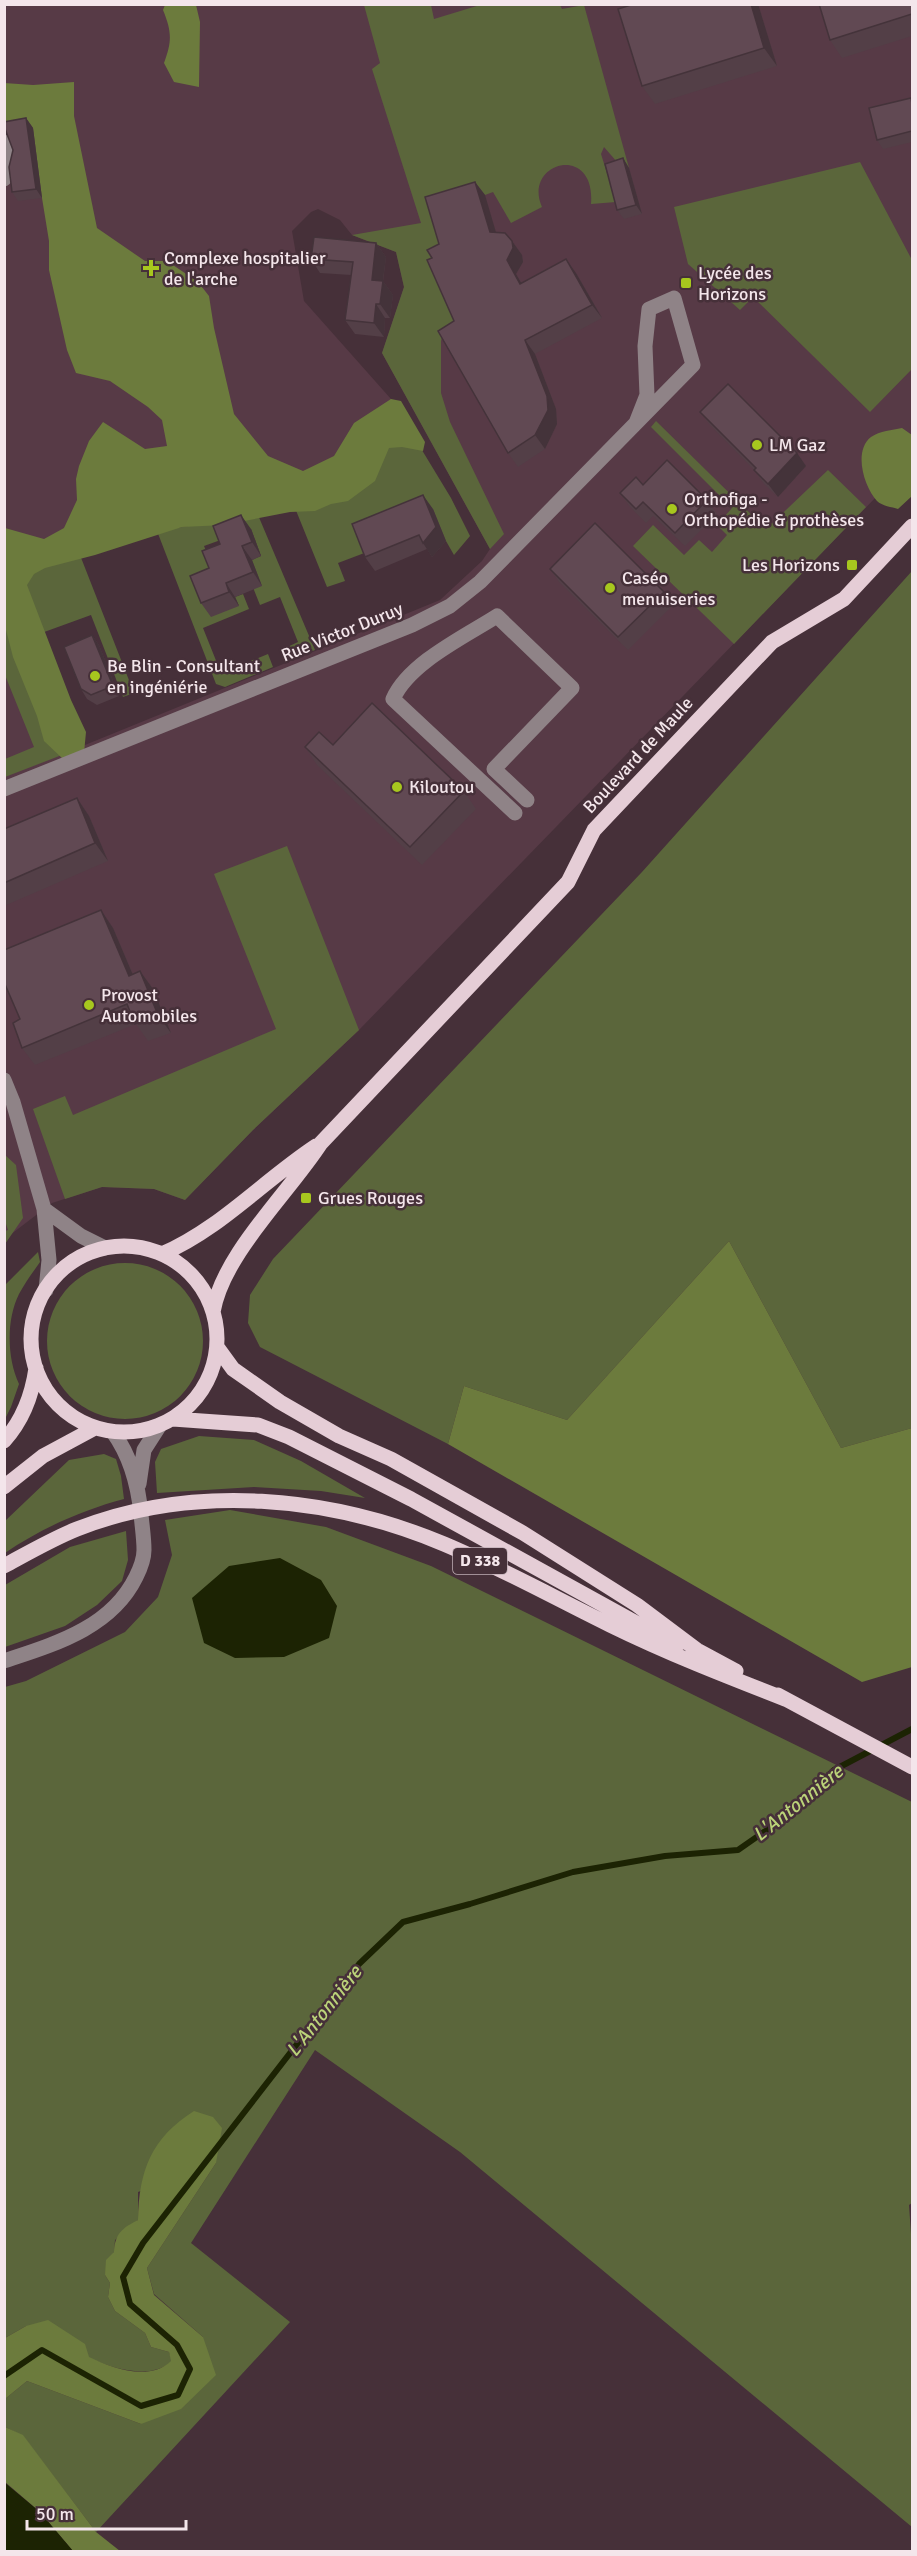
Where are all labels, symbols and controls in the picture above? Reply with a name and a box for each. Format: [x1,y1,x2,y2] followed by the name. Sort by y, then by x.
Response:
[164,247,326,290] place label: Complexe hospitalier de l'arche
[142,259,160,277] marker: Complexe hospitalier de l'arche
[698,262,772,305] place label: Lycée des Horizons
[679,276,693,290] marker: Lycée des Horizons
[769,434,825,456] place label: LM Gaz
[750,438,764,452] marker: LM Gaz
[684,488,864,531] place label: Orthofiga - Orthopédie & prothèses
[665,502,679,516] marker: Orthofiga - Orthopédie & prothèses
[742,554,840,576] place label: Les Horizons
[845,558,859,572] marker: Les Horizons
[622,567,716,610] place label: Caséo menuiseries
[603,581,617,595] marker: Caséo menuiseries
[278,597,407,666] street label: Rue Victor Duruy
[107,655,260,698] place label: Be Blin - Consultant en ingéniérie
[88,669,102,683] marker: Be Blin - Consultant en ingéniérie
[578,692,698,818] street label: Boulevard de Maule
[409,776,474,798] place label: Kiloutou
[390,780,404,794] marker: Kiloutou
[101,984,197,1027] place label: Provost Automobiles
[82,998,96,1012] marker: Provost Automobiles
[318,1187,423,1209] place label: Grues Rouges
[299,1191,313,1205] marker: Grues Rouges
[453,1548,507,1574] road number: D 338
[748,1758,849,1847] water label: L'Antonnière
[281,1960,368,2062] water label: L'Antonnière
[27,2493,186,2531] scale bar
[36,2503,74,2525] text: 50 m

